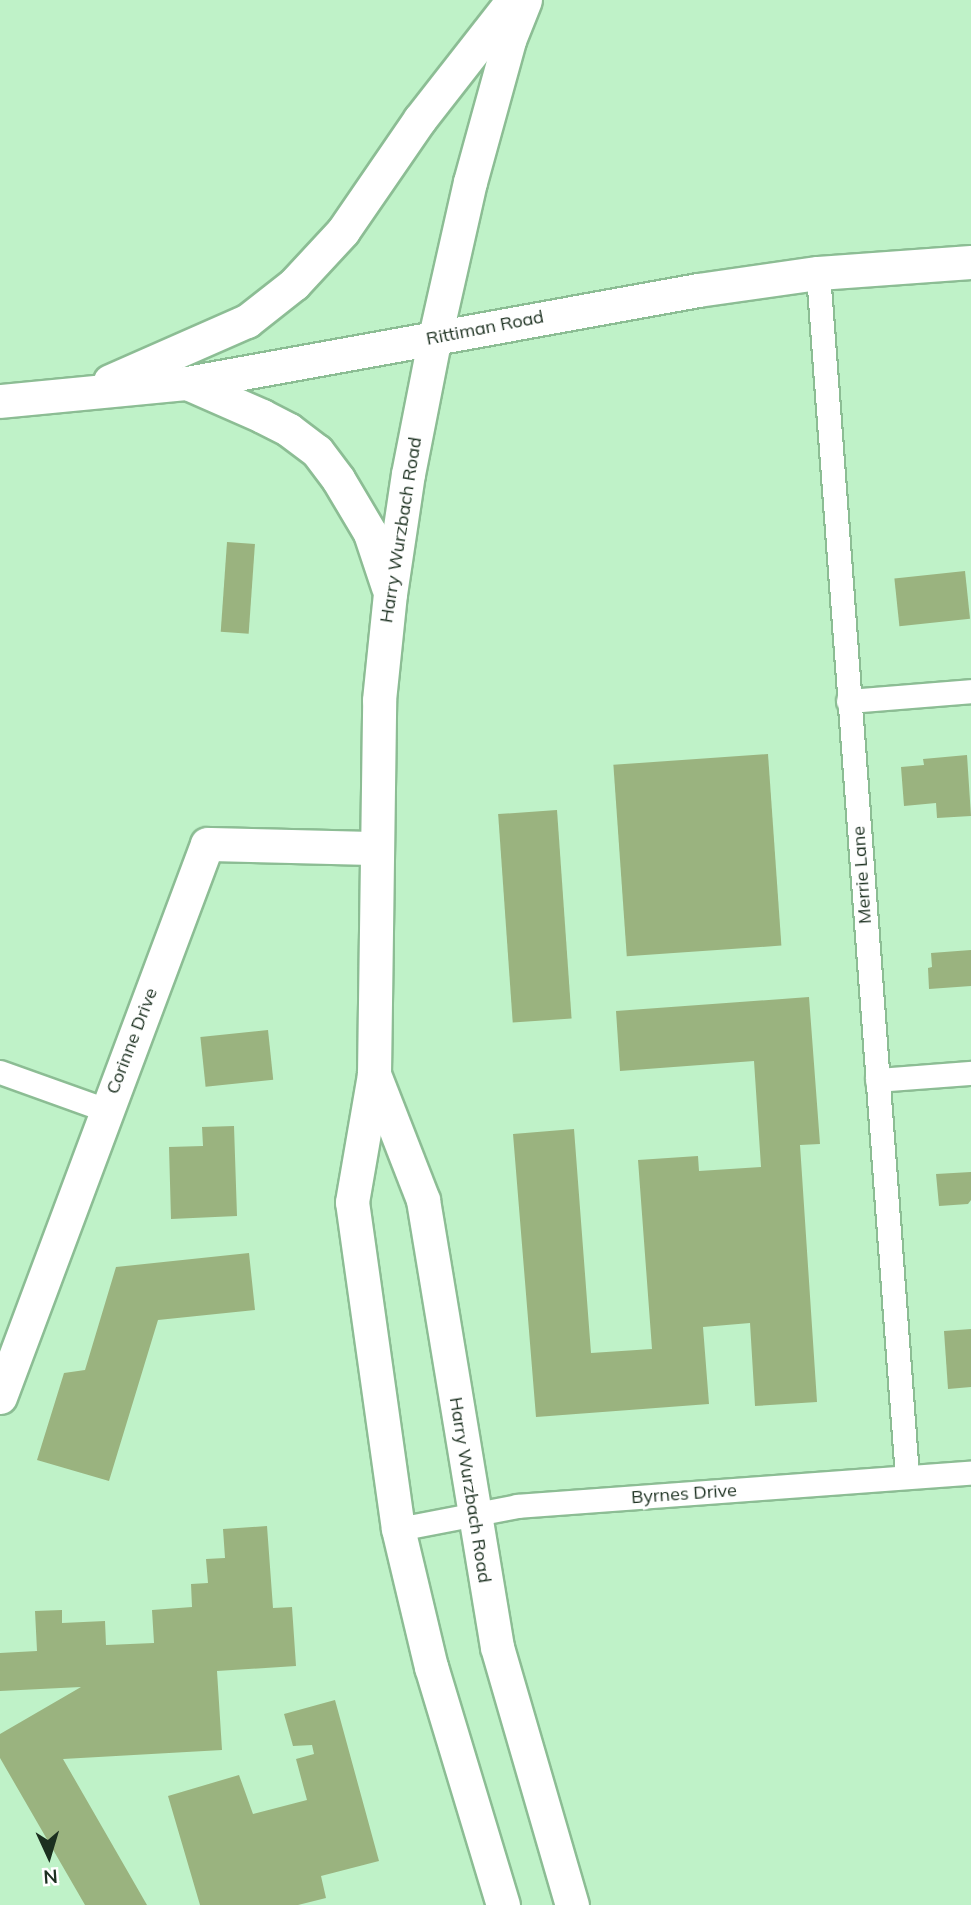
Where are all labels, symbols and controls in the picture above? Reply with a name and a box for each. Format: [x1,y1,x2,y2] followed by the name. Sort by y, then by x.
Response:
[424,306,546,350] street label: Rittiman Road
[376,436,426,624] street label: Harry Wurzbach Road
[848,825,876,925] street label: Merrie Lane
[102,985,162,1097] street label: Corinne Drive
[445,1396,495,1584] street label: Harry Wurzbach Road
[630,1480,738,1508] street label: Byrnes Drive
[14,1821,84,1891] north arrow
[42,1864,58,1889] text: N

